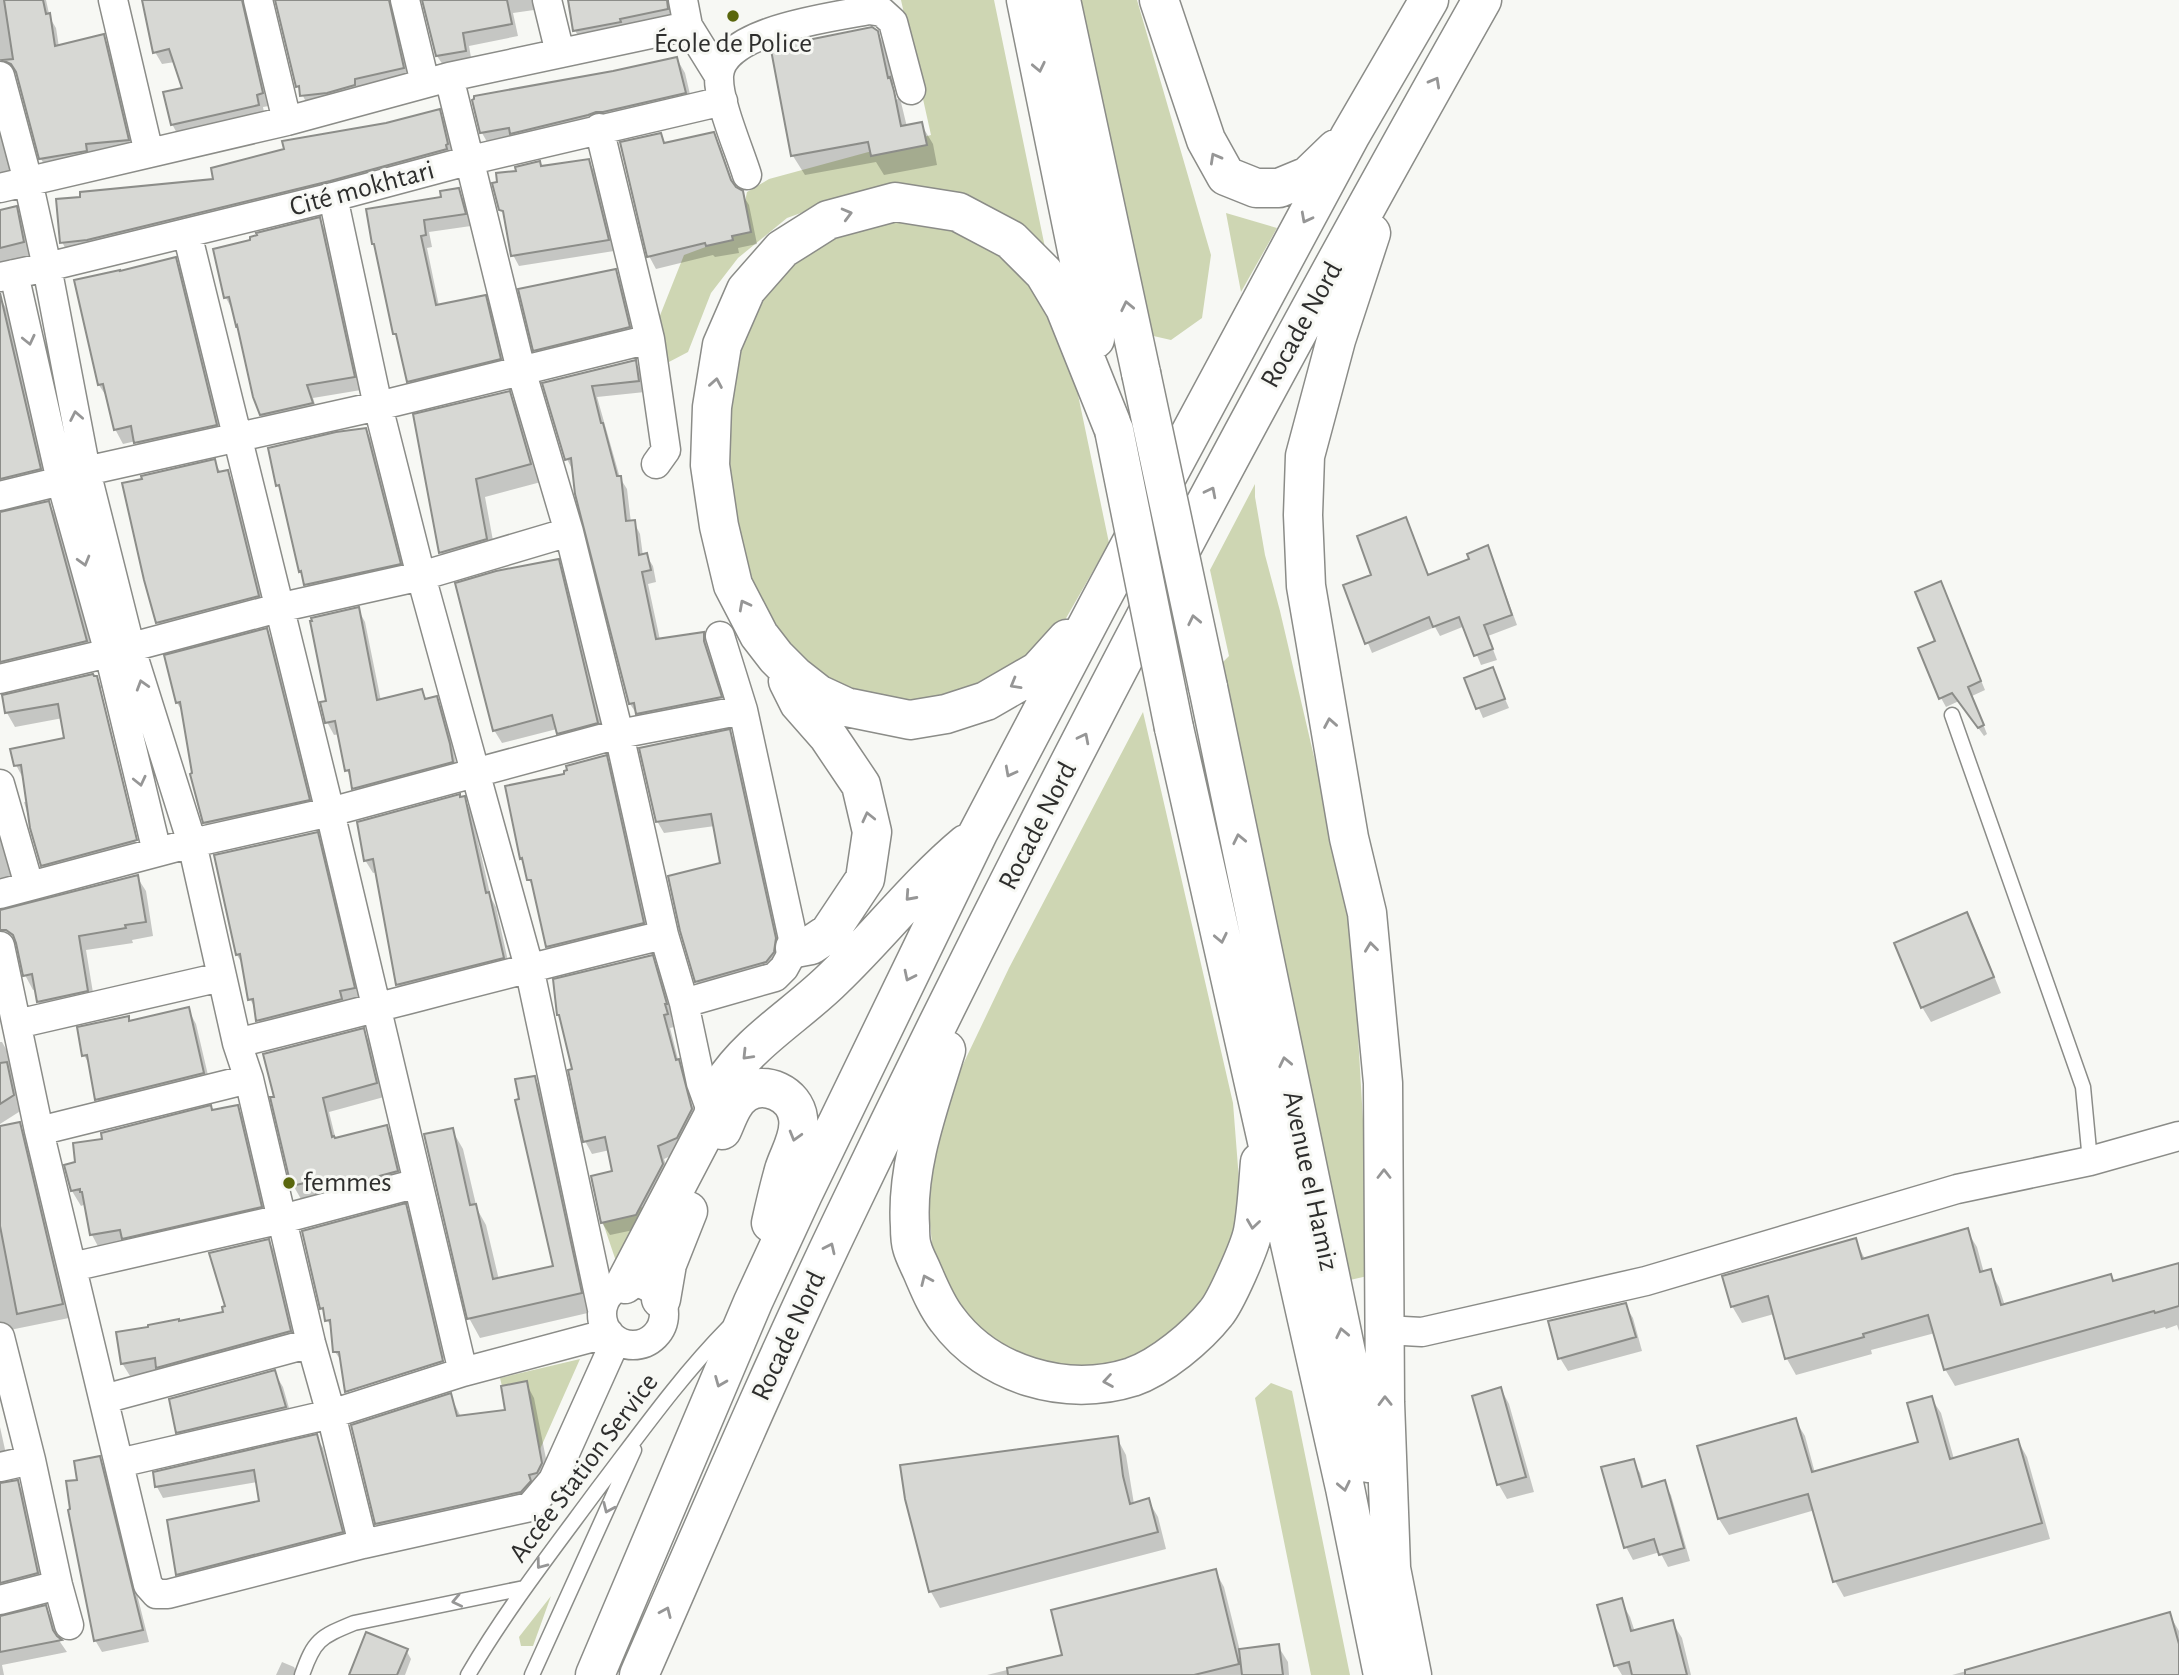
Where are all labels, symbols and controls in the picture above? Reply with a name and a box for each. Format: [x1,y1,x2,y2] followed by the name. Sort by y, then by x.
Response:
[725,8,741,24] marker: École de Police
[654,27,812,58] place label: École de Police
[1031,61,1046,73] one-way arrow
[1427,77,1440,90] one-way arrow
[1210,152,1223,165] one-way arrow
[287,156,437,222] street label: Cité mokhtari
[841,208,853,223] one-way arrow
[1301,211,1315,223] one-way arrow
[1256,257,1348,393] street label: Rocade Nord
[1120,300,1135,312] one-way arrow
[21,334,36,346] one-way arrow
[708,377,723,389] one-way arrow
[69,410,84,422] one-way arrow
[1202,487,1216,499] one-way arrow
[75,555,90,567] one-way arrow
[738,600,752,613] one-way arrow
[1188,614,1202,626] one-way arrow
[1010,676,1023,689] one-way arrow
[136,679,151,691] one-way arrow
[1323,717,1338,729] one-way arrow
[1075,733,1089,745] one-way arrow
[994,758,1082,894] street label: Rocade Nord
[1005,765,1018,777] one-way arrow
[132,775,146,787] one-way arrow
[862,811,877,823] one-way arrow
[1233,833,1248,845] one-way arrow
[906,888,918,901] one-way arrow
[1212,932,1227,944] one-way arrow
[1363,941,1378,952] one-way arrow
[903,969,917,981] one-way arrow
[743,1046,756,1059] one-way arrow
[1279,1056,1294,1068] one-way arrow
[1277,1089,1343,1273] street label: Avenue el Hamiz
[789,1130,803,1142] one-way arrow
[1376,1168,1392,1178] one-way arrow
[303,1169,392,1197] place label: femmes
[281,1175,297,1191] marker: femmes
[1246,1219,1261,1230] one-way arrow
[821,1243,835,1256] one-way arrow
[747,1267,831,1405] street label: Rocade Nord
[920,1274,934,1287] one-way arrow
[1335,1327,1350,1339] one-way arrow
[504,1368,664,1568] street label: Accée Station Service
[1102,1373,1114,1388] one-way arrow
[714,1375,728,1387] one-way arrow
[1377,1395,1393,1406] one-way arrow
[1336,1479,1350,1491] one-way arrow
[602,1501,616,1513] one-way arrow
[537,1556,550,1569] one-way arrow
[451,1593,463,1608] one-way arrow
[658,1607,672,1620] one-way arrow

